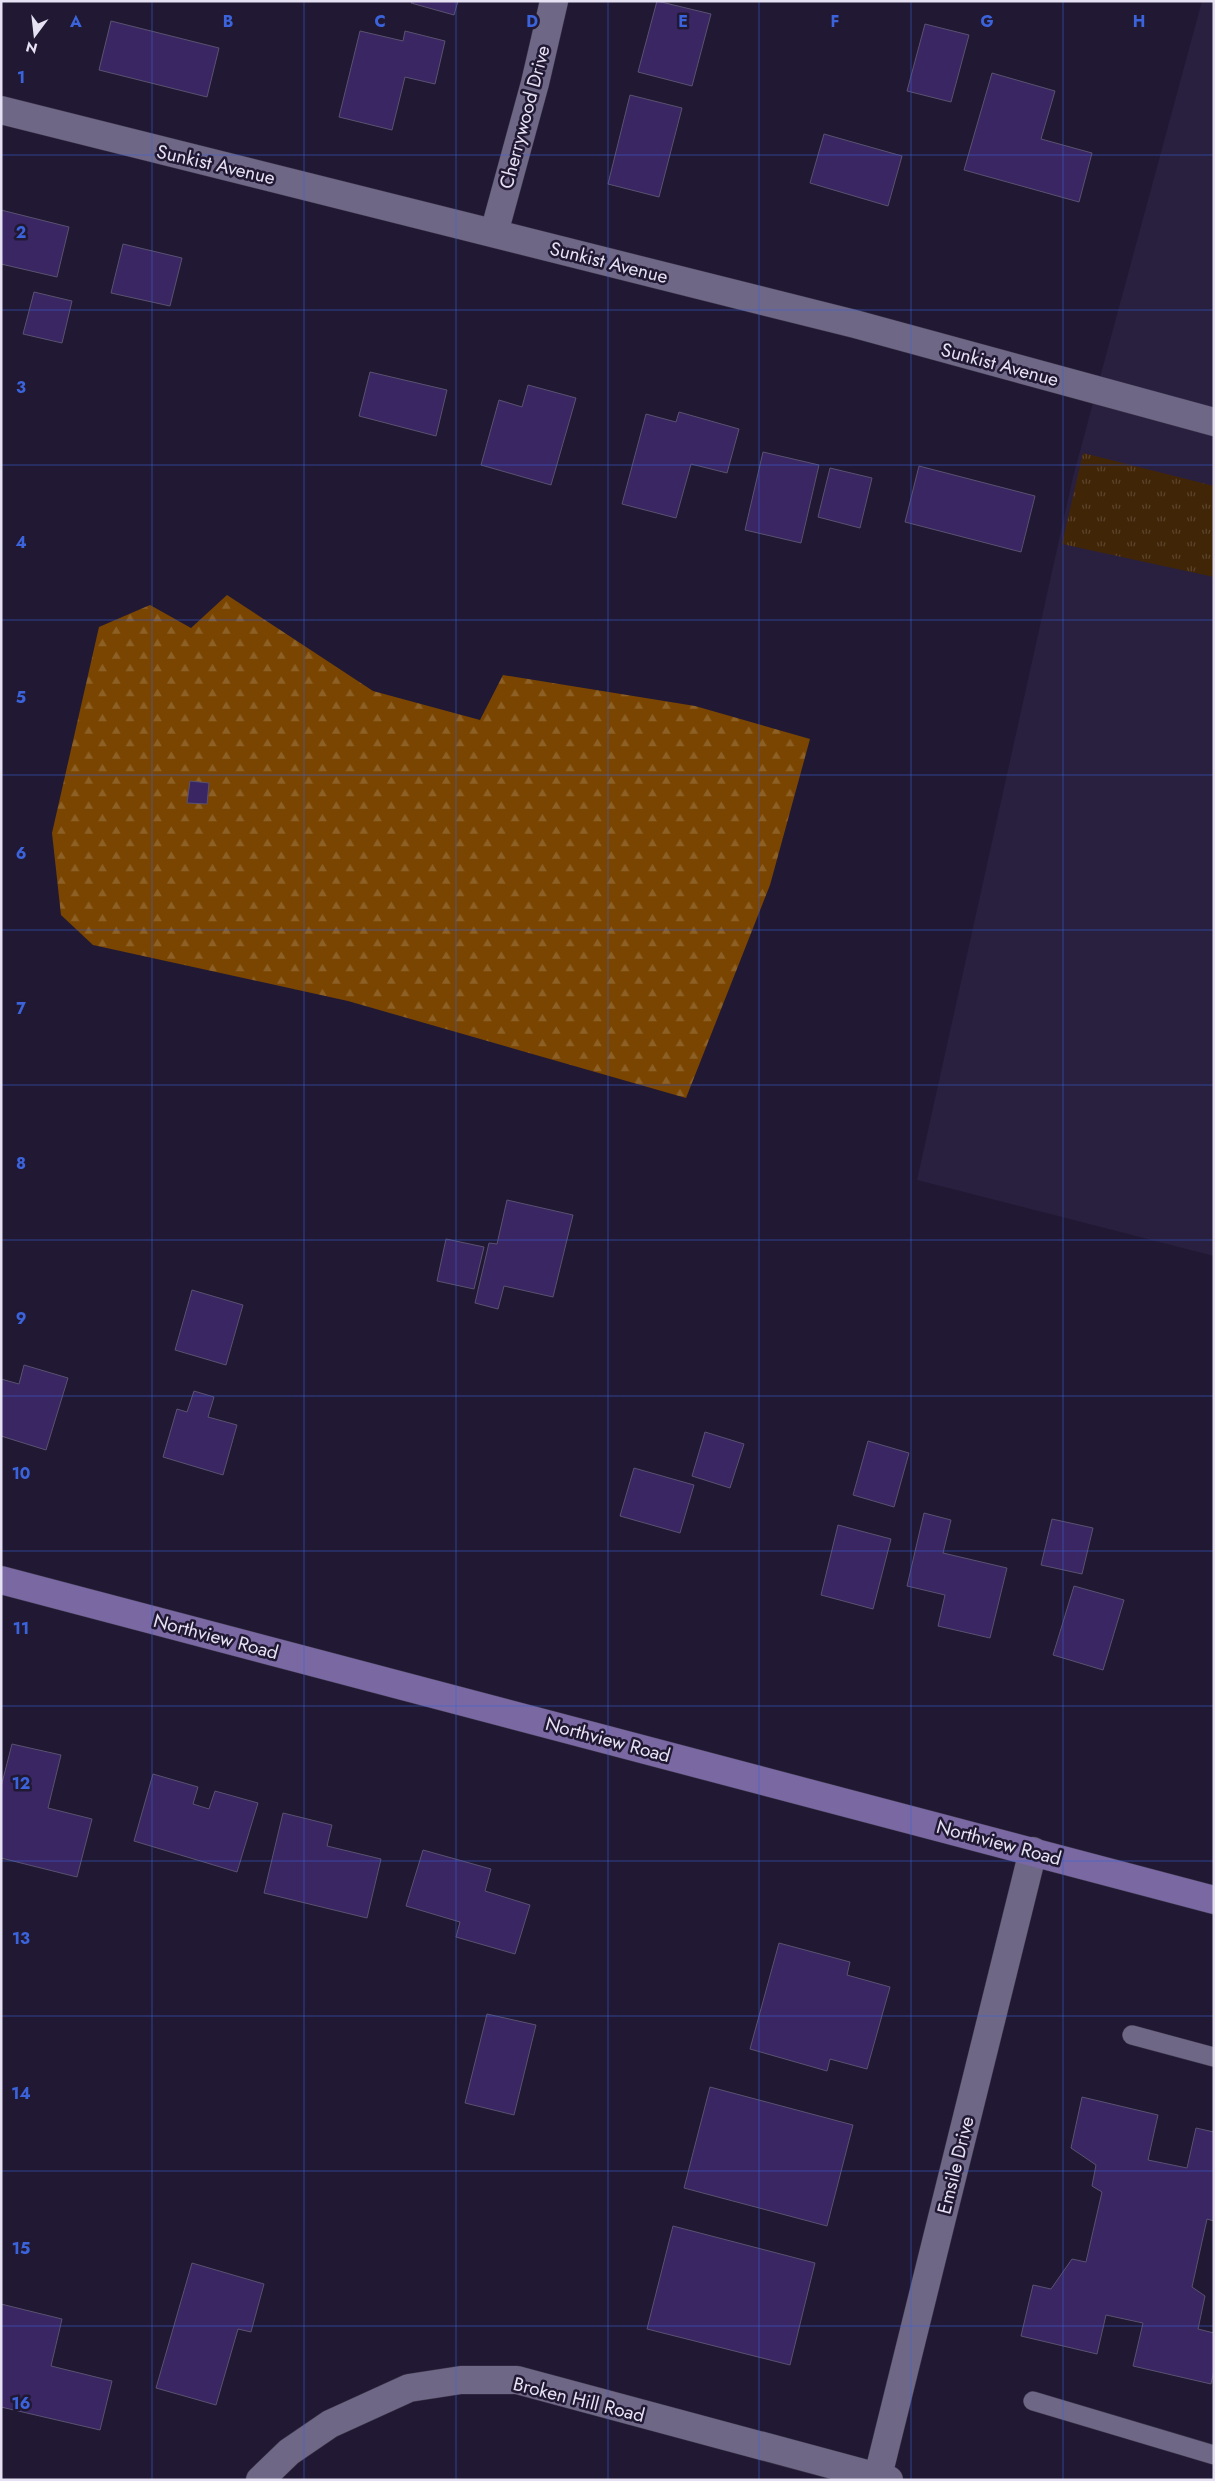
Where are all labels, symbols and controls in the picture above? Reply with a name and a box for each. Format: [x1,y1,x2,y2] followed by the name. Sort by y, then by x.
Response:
[10,10,60,60] north arrow
[69,10,82,33] text: A
[223,10,233,33] text: B
[374,10,386,33] text: C
[526,10,538,33] text: D
[678,10,688,33] text: E
[831,10,839,33] text: F
[980,10,994,33] text: G
[1133,10,1145,33] text: H
[24,36,40,59] text: N
[492,42,557,192] street label: Cherrywood Drive
[17,66,25,89] text: 1
[154,138,278,191] street label: Sunkist Avenue
[16,221,26,244] text: 2
[547,235,671,290] street label: Sunkist Avenue
[938,336,1062,393] street label: Sunkist Avenue
[16,376,26,399] text: 3
[15,531,27,554] text: 4
[16,686,26,709] text: 5
[16,842,26,865] text: 6
[16,997,26,1020] text: 7
[16,1152,26,1175] text: 8
[16,1307,26,1330] text: 9
[12,1462,30,1485] text: 10
[150,1607,281,1666] street label: Northview Road
[13,1617,29,1640] text: 11
[542,1710,673,1769] street label: Northview Road
[12,1772,30,1795] text: 12
[933,1813,1064,1872] street label: Northview Road
[12,1927,30,1950] text: 13
[11,2082,31,2105] text: 14
[930,2113,981,2217] street label: Emsile Drive
[12,2237,30,2260] text: 15
[510,2370,647,2429] street label: Broken Hill Road
[12,2392,30,2415] text: 16

